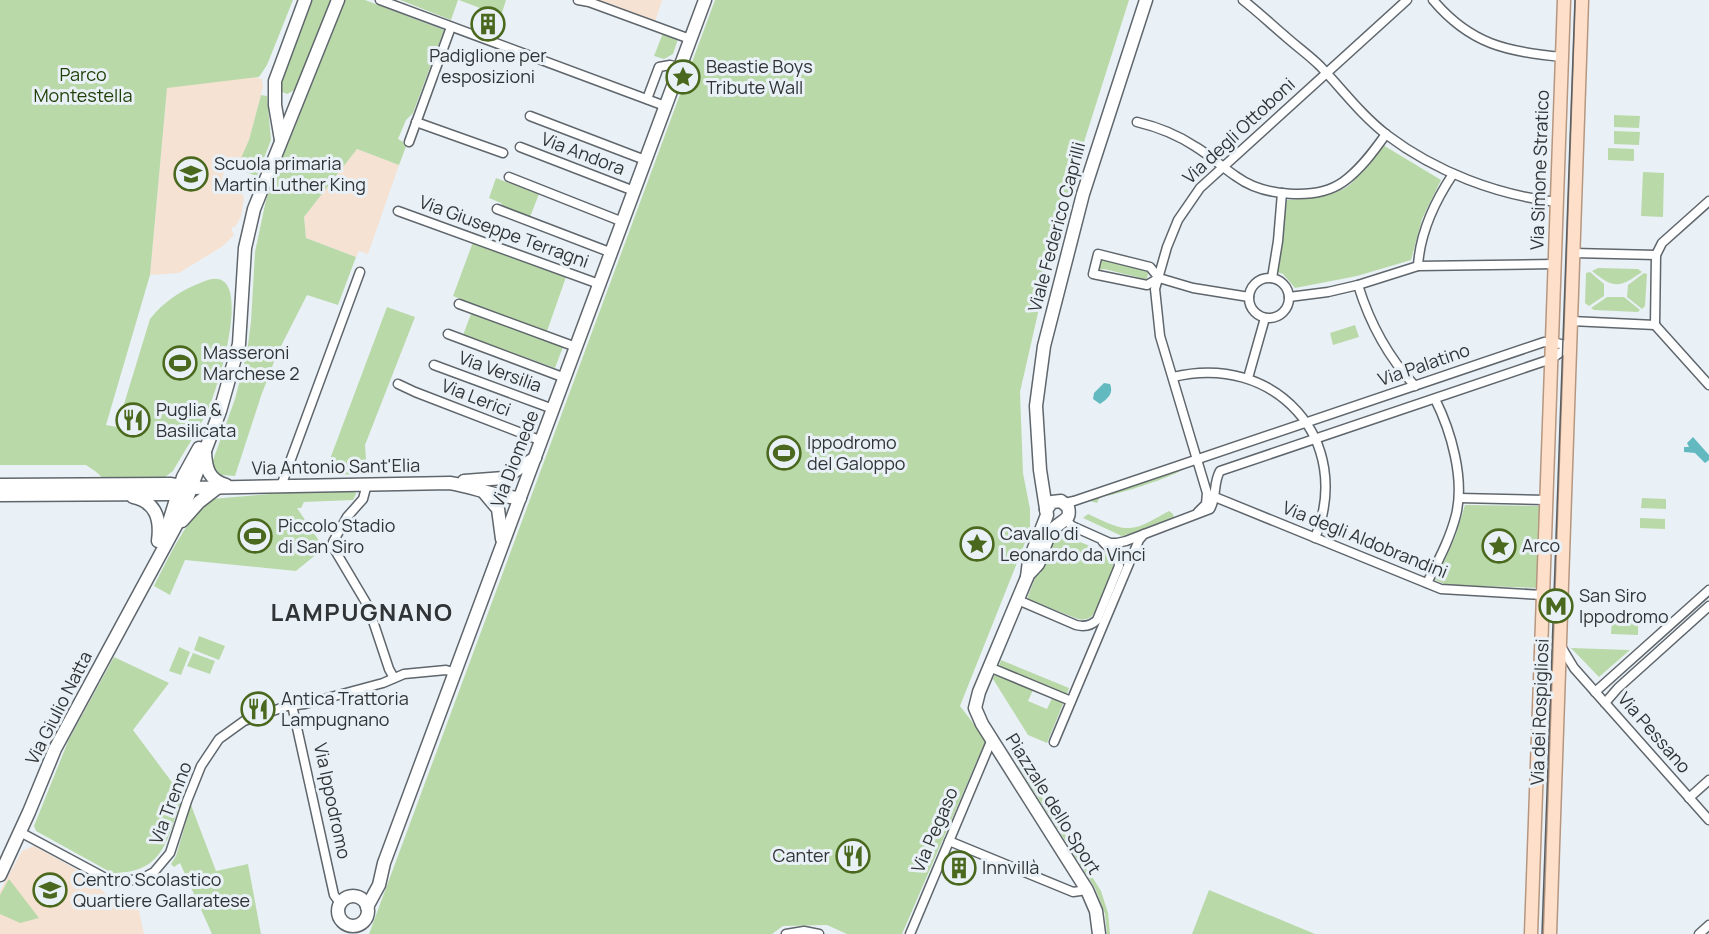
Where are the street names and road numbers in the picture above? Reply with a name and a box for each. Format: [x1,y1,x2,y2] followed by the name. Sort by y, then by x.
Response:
[1177,72,1300,189] street label: Via degli Ottoboni
[1524,89,1554,251] street label: Via Simone Stratico
[538,126,629,180] street label: Via Andora
[1022,139,1090,314] street label: Viale Federico Caprilli
[416,189,593,273] street label: Via Giuseppe Terragni
[1375,337,1473,391] street label: Via Palatino
[455,345,545,397] street label: Via Versilia
[438,373,515,421] street label: Via Lerici
[485,407,544,511] street label: Via Diomede
[252,453,420,479] street label: Via Antonio Sant'Elia
[1279,495,1452,583] street label: Via degli Aldobrandini
[1524,638,1554,786] street label: Via dei Rospigliosi
[19,647,97,768] street label: Via Giulio Natta
[1613,687,1697,778] street label: Via Pessano
[1001,728,1107,878] street label: Piazzale dello Sport
[309,741,357,861] street label: Via Ippodromo
[143,758,197,847] street label: Via Trenno
[905,783,963,876] street label: Via Pegaso

